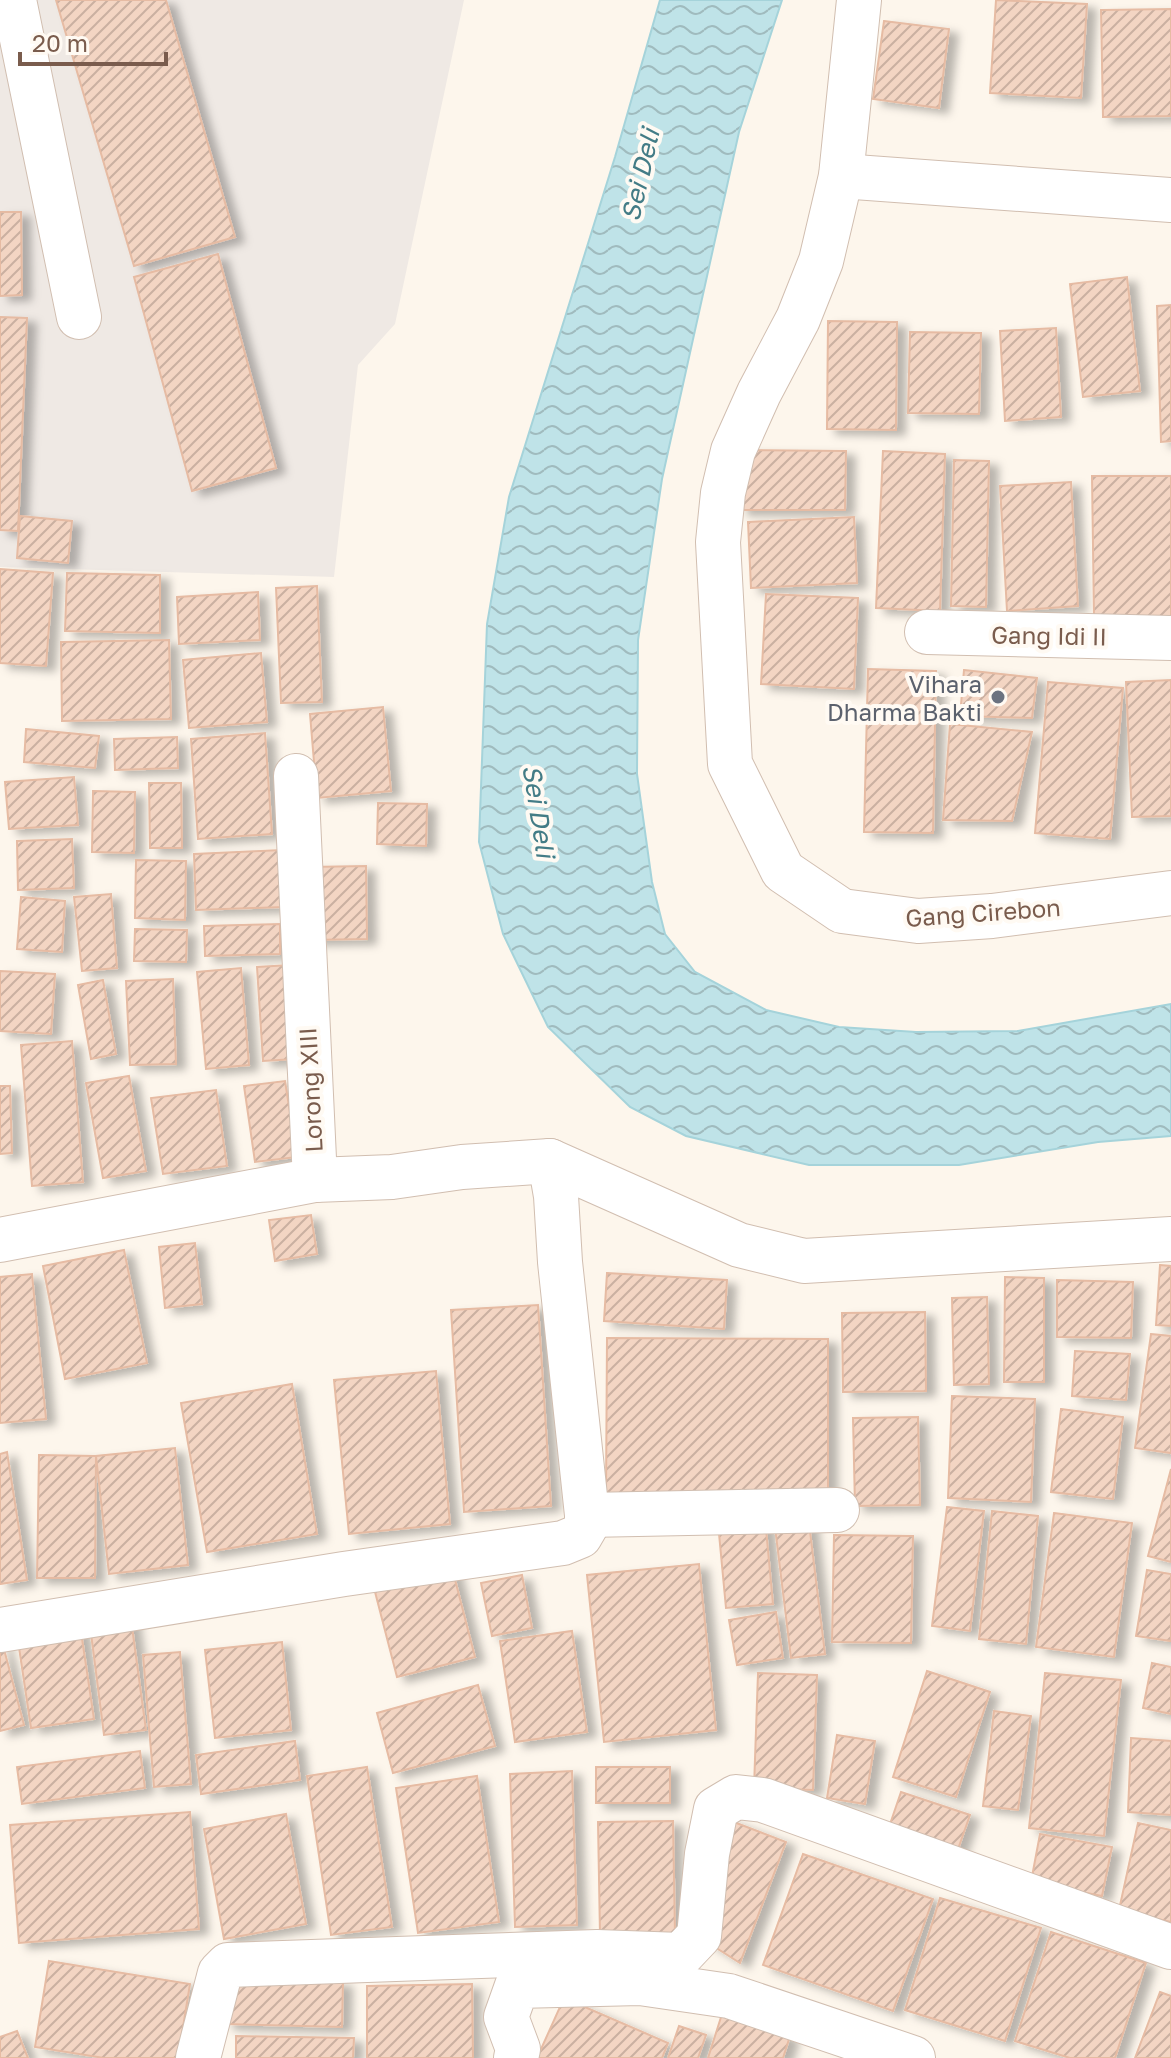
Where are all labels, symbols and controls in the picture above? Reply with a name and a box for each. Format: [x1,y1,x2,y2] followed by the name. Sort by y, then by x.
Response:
[20,16,166,66] scale bar
[32,28,88,57] text: 20 m
[614,123,666,224] water label: Sei Deli
[991,619,1107,651] street label: Gang Idi II
[827,669,982,726] place label: Vihara Dharma Bakti
[989,688,1007,706] marker: Vihara Dharma Bakti
[516,762,562,863] water label: Sei Deli
[904,892,1062,932] street label: Gang Cirebon
[292,1027,328,1153] street label: Lorong XIII

